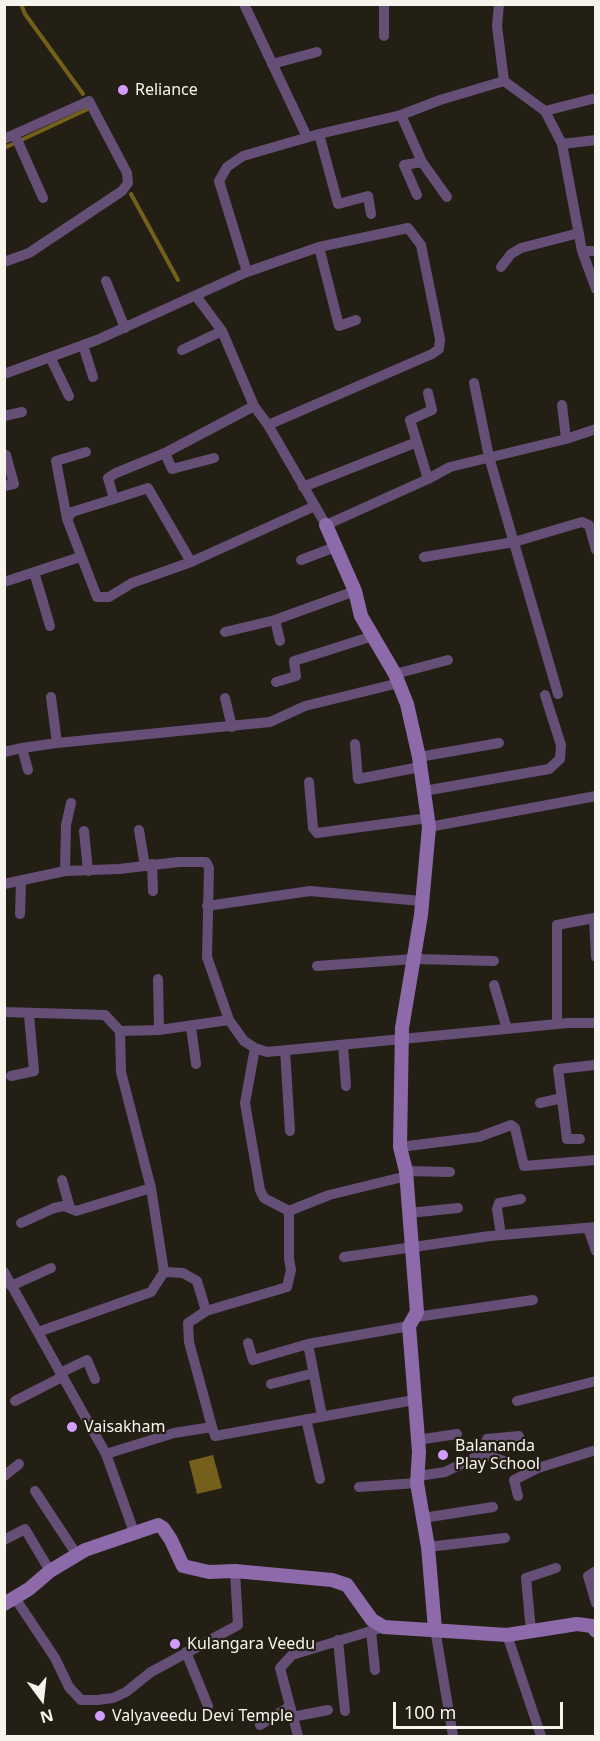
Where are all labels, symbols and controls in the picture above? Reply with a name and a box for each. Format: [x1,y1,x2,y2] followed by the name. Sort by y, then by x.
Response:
[135,80,198,100] place label: Reliance
[116,83,130,97] marker: Reliance
[84,1417,165,1437] place label: Vaisakham
[65,1420,79,1434] marker: Vaisakham
[455,1436,540,1474] place label: Balananda Play School
[436,1448,450,1462] marker: Balananda Play School
[187,1634,315,1654] place label: Kulangara Veedu
[168,1637,182,1651] marker: Kulangara Veedu
[12,1669,72,1729] north arrow
[396,1690,566,1728] scale bar
[404,1700,456,1724] text: 100 m
[38,1704,56,1729] text: N
[112,1706,293,1726] place label: Valyaveedu Devi Temple
[93,1709,107,1723] marker: Valyaveedu Devi Temple

